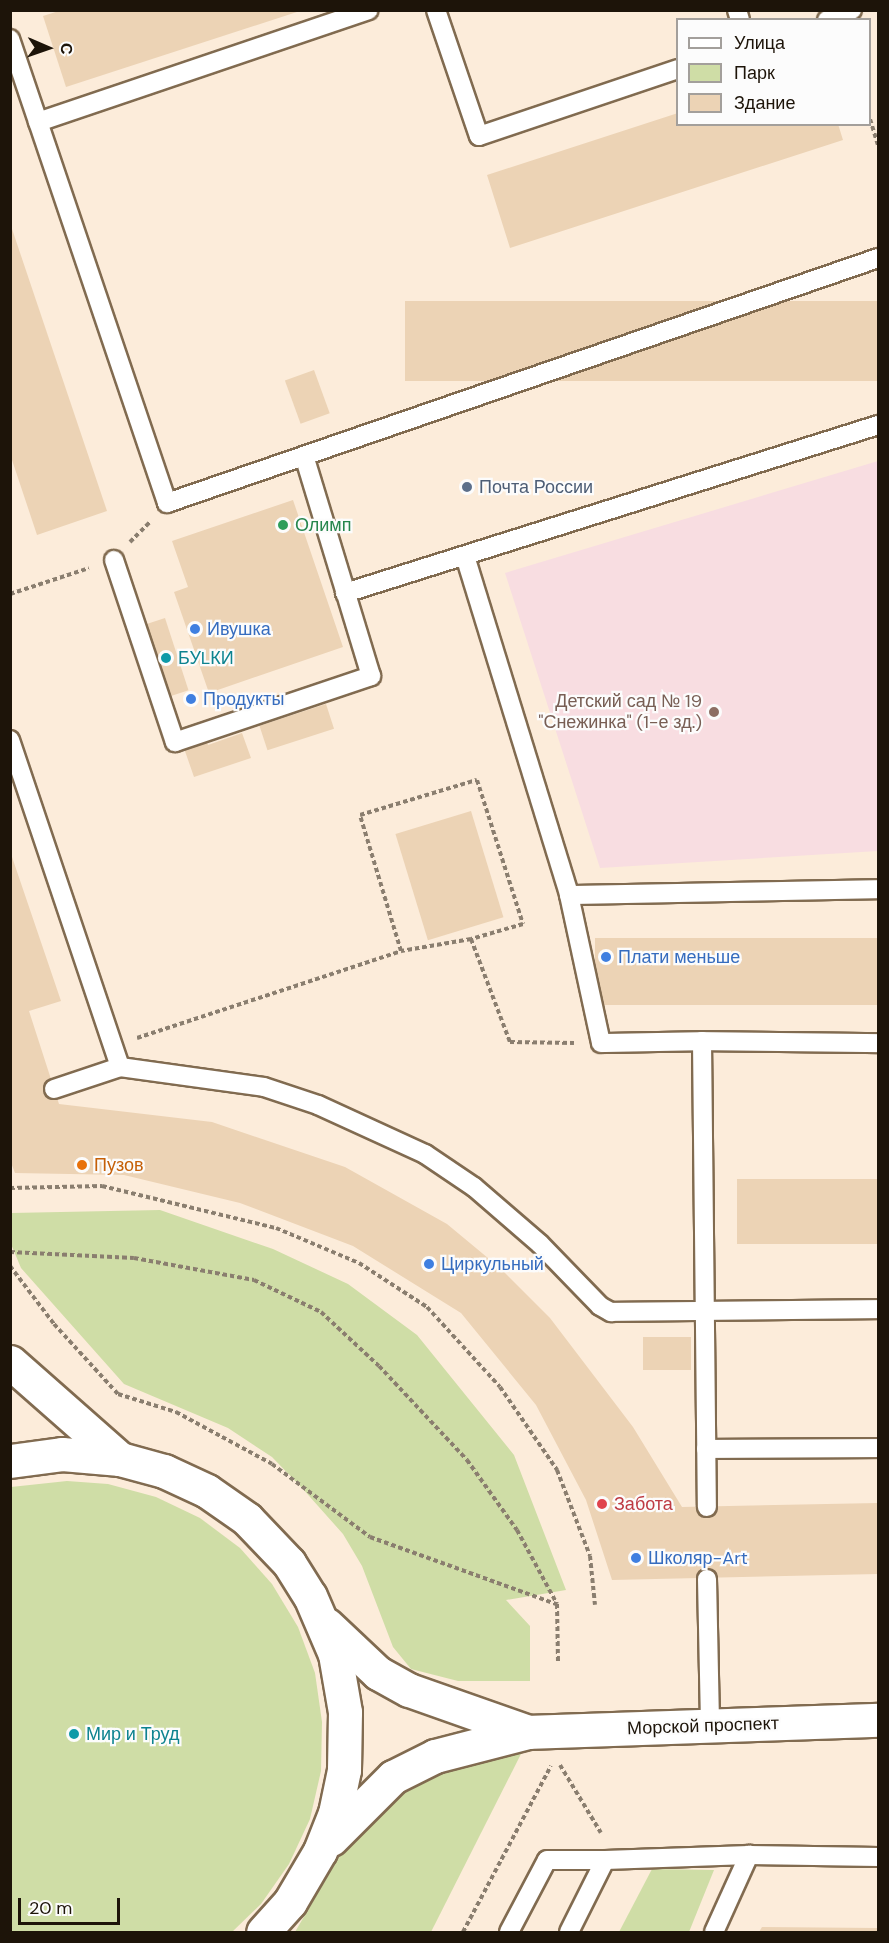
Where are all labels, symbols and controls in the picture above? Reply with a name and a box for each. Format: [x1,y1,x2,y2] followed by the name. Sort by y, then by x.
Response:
[18,18,78,78] north arrow
[676,18,871,126] legend
[734,31,785,55] text: Улица
[56,43,77,55] text: С
[734,61,775,85] text: Парк
[734,91,795,115] text: Здание
[479,476,593,498] place label: Почта России
[460,480,474,494] marker: Почта России
[295,514,351,536] place label: Олимп
[276,518,290,532] marker: Олимп
[207,618,271,640] place label: Ивушка
[188,622,202,636] marker: Ивушка
[178,647,234,669] place label: БУLКИ
[159,651,173,665] marker: БУLКИ
[203,688,284,710] place label: Продукты
[538,691,702,734] place label: Детский сад № 19 "Снежинка" (1-е зд.)
[184,692,198,706] marker: Продукты
[707,705,721,719] marker: Детский сад № 19 "Снежинка" (1-е зд.)
[618,946,740,968] place label: Плати меньше
[599,950,613,964] marker: Плати меньше
[94,1154,144,1176] place label: Пузов
[75,1158,89,1172] marker: Пузов
[441,1253,544,1275] place label: Циркульный
[422,1257,436,1271] marker: Циркульный
[614,1493,673,1515] place label: Забота
[595,1497,609,1511] marker: Забота
[648,1547,748,1569] place label: Школяр-Art
[629,1551,643,1565] marker: Школяр-Art
[627,1713,779,1739] street label: Морской проспект
[86,1723,179,1745] place label: Мир и Труд
[67,1727,81,1741] marker: Мир и Труд
[21,1886,123,1924] scale bar
[29,1896,72,1920] text: 20 m

